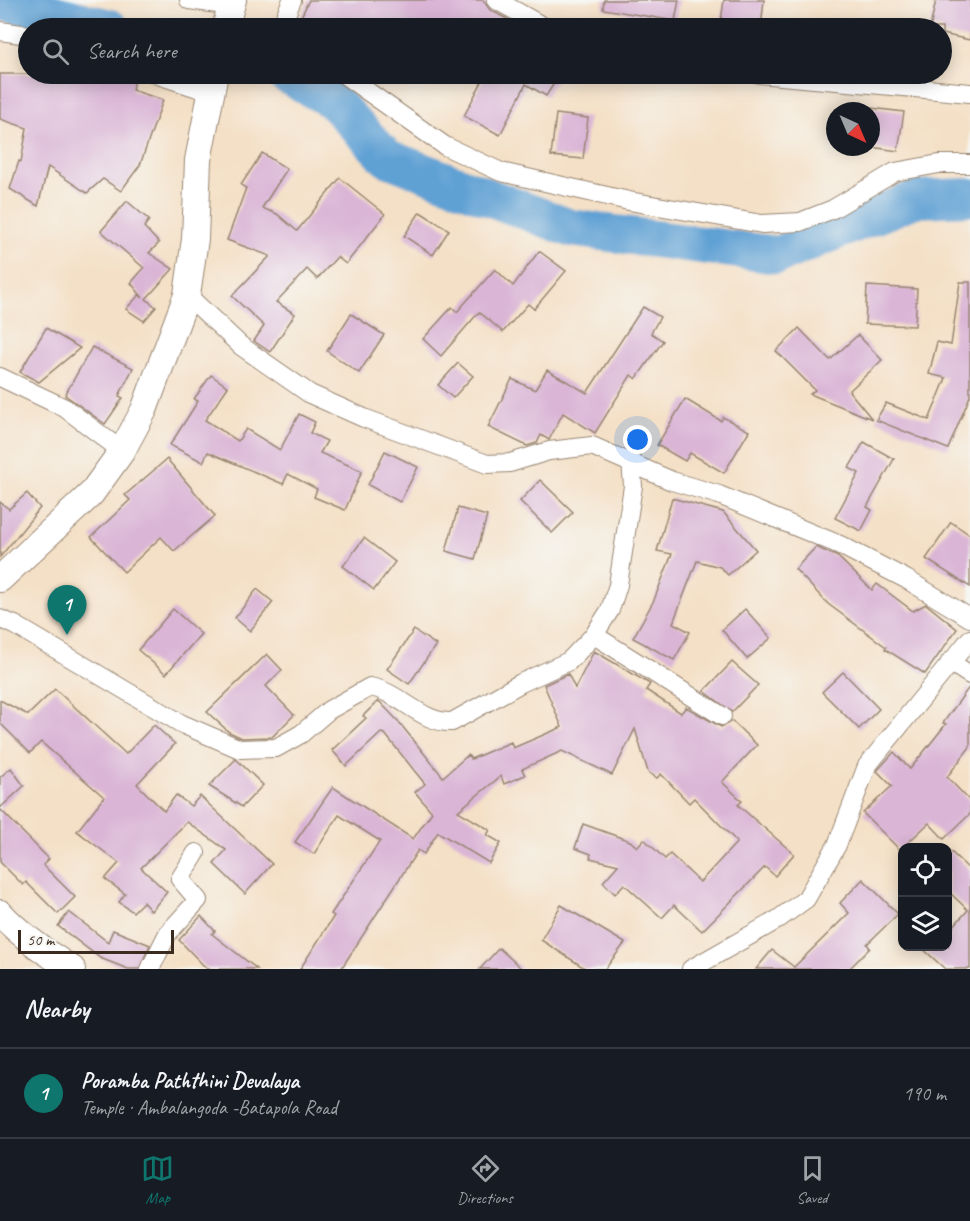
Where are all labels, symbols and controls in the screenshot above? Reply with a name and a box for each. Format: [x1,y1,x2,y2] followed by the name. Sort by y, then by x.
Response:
[18,18,952,84] search box
[39,35,72,68] icon: search
[87,37,177,65] text: Search here
[826,102,880,156] north arrow
[623,425,652,454] your location
[48,586,86,635] pin: 1
[898,843,952,951] map controls
[898,843,952,897] button: locate
[898,897,952,951] button: layers
[18,927,174,954] scale bar
[27,930,54,950] text: 50 m
[24,992,89,1025] text: Nearby
[81,1067,299,1095] text: Poramba Paththini Devalaya
[39,1081,48,1106] text: 1
[903,1081,946,1106] text: 190 m
[81,1095,337,1120] text: Temple · Ambalangoda -Batapola Road
[141,1152,174,1208] tab: Map
[457,1152,513,1208] tab: Directions
[796,1152,829,1208] tab: Saved

